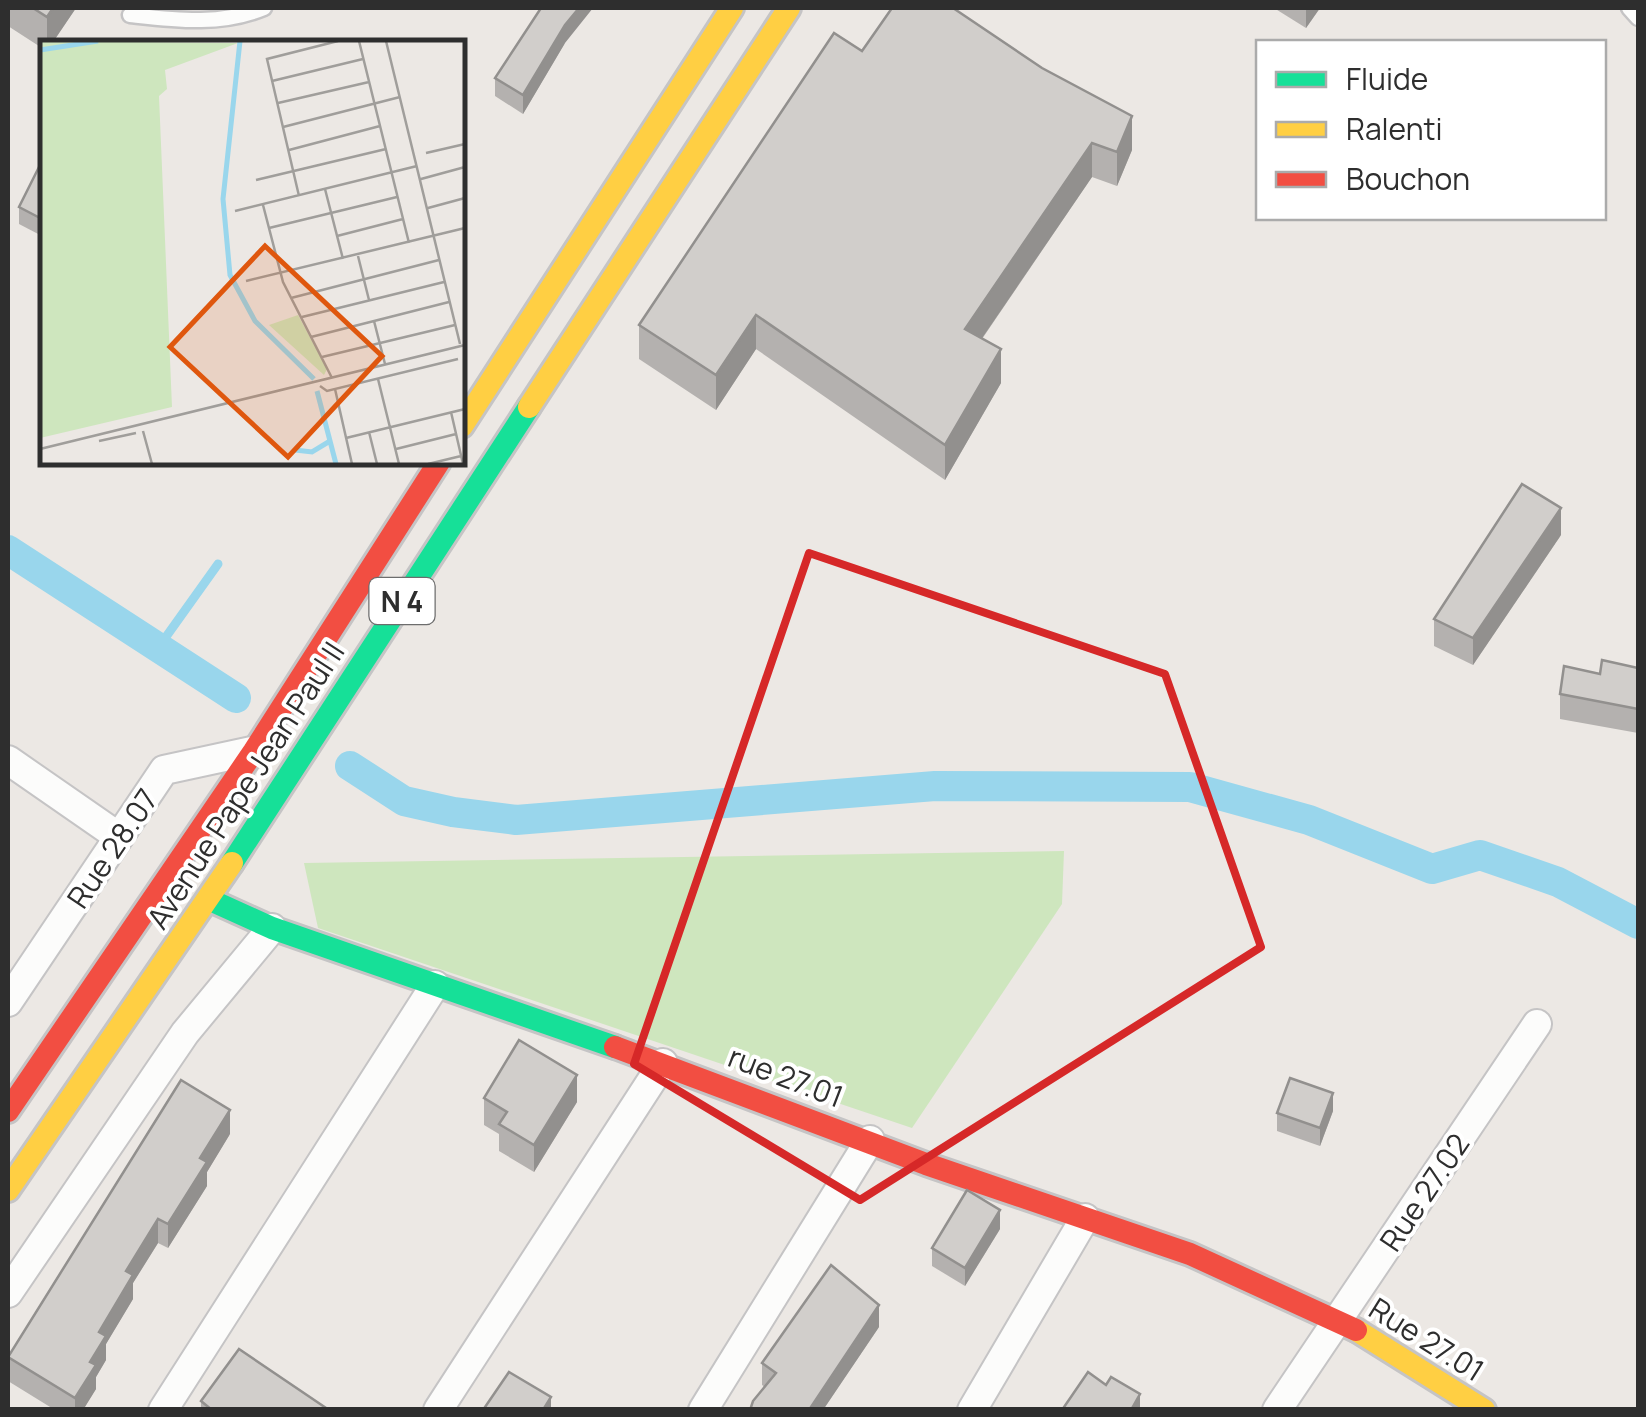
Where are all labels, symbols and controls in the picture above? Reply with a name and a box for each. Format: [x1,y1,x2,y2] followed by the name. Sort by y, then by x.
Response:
[40,40,465,465] inset map
[1256,40,1606,220] legend
[1346,58,1428,99] text: Fluide
[1346,108,1443,149] text: Ralenti
[1346,158,1470,199] text: Bouchon
[370,578,434,624] road number: N 4
[137,634,353,936] street label: Avenue Pape Jean Paul II
[57,780,167,916] street label: Rue 28.07
[723,1035,849,1117] street label: rue 27.01
[1370,1125,1478,1259] street label: Rue 27.02
[1362,1288,1492,1390] street label: Rue 27.01

